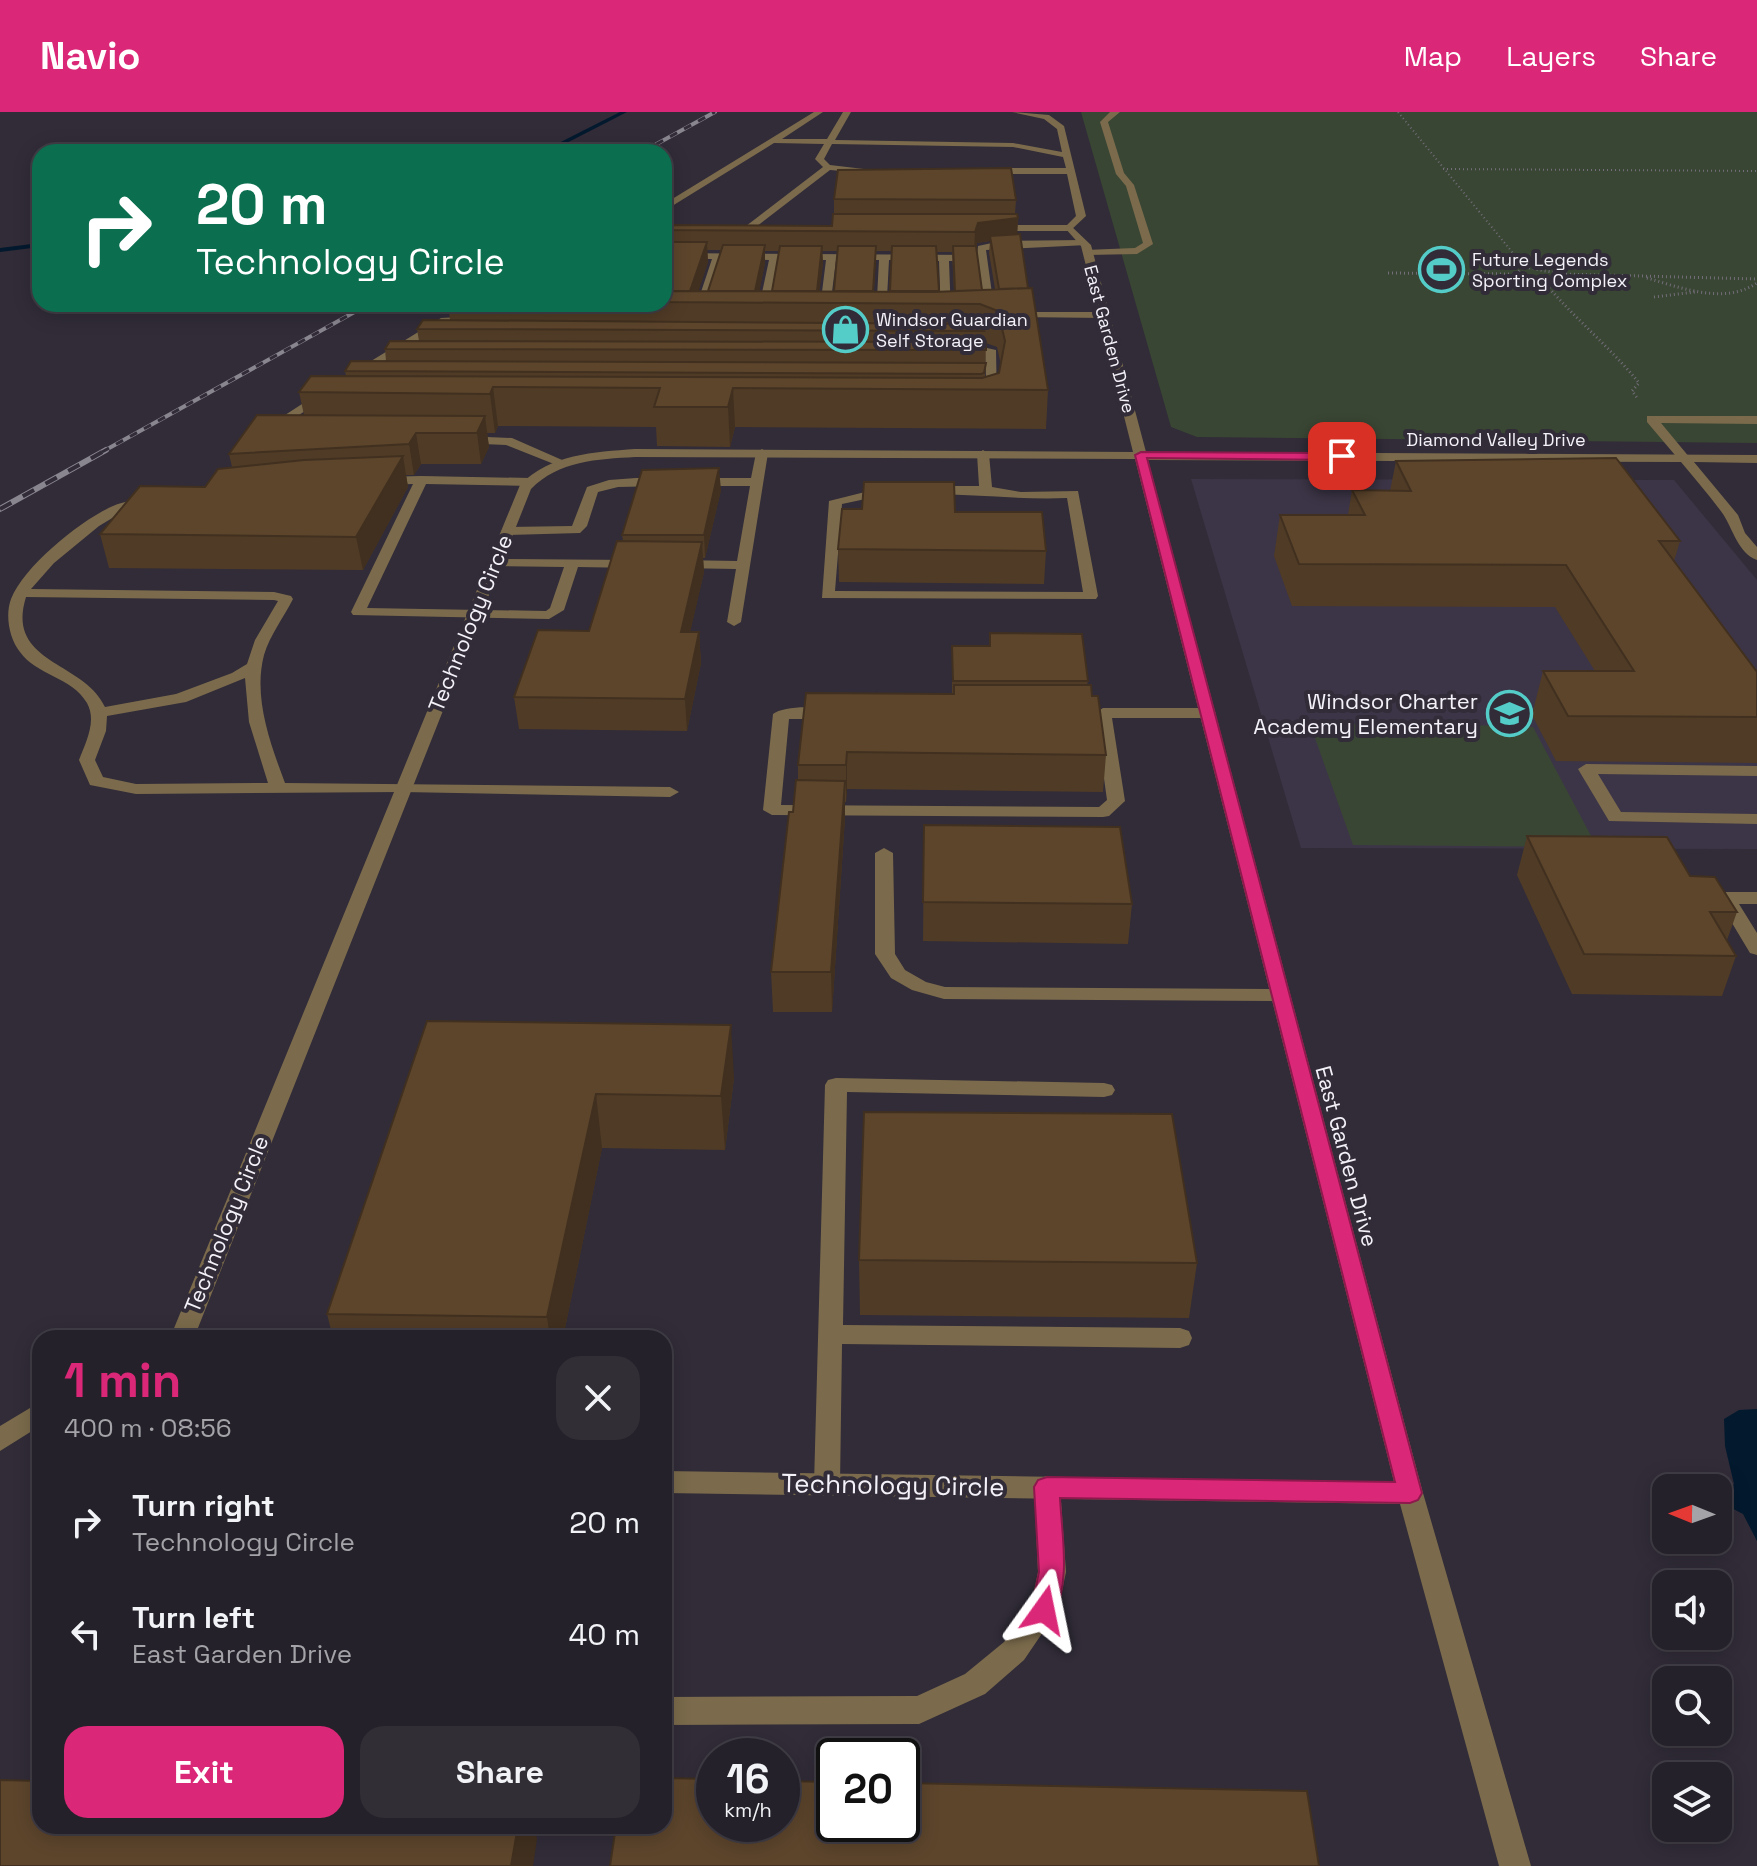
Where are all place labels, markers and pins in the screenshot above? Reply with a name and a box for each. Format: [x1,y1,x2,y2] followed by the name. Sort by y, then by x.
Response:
[1417,245,1465,293] sports icon: Future Legends Sporting Complex
[1472,248,1627,292] place label: Future Legends Sporting Complex
[821,305,869,353] shop icon: Windsor Guardian Self Storage
[876,308,1028,352] place label: Windsor Guardian Self Storage
[1308,422,1376,490] pin
[1253,687,1478,740] place label: Windsor Charter Academy Elementary
[1485,690,1533,738] school or university icon: Windsor Charter Academy Elementary

